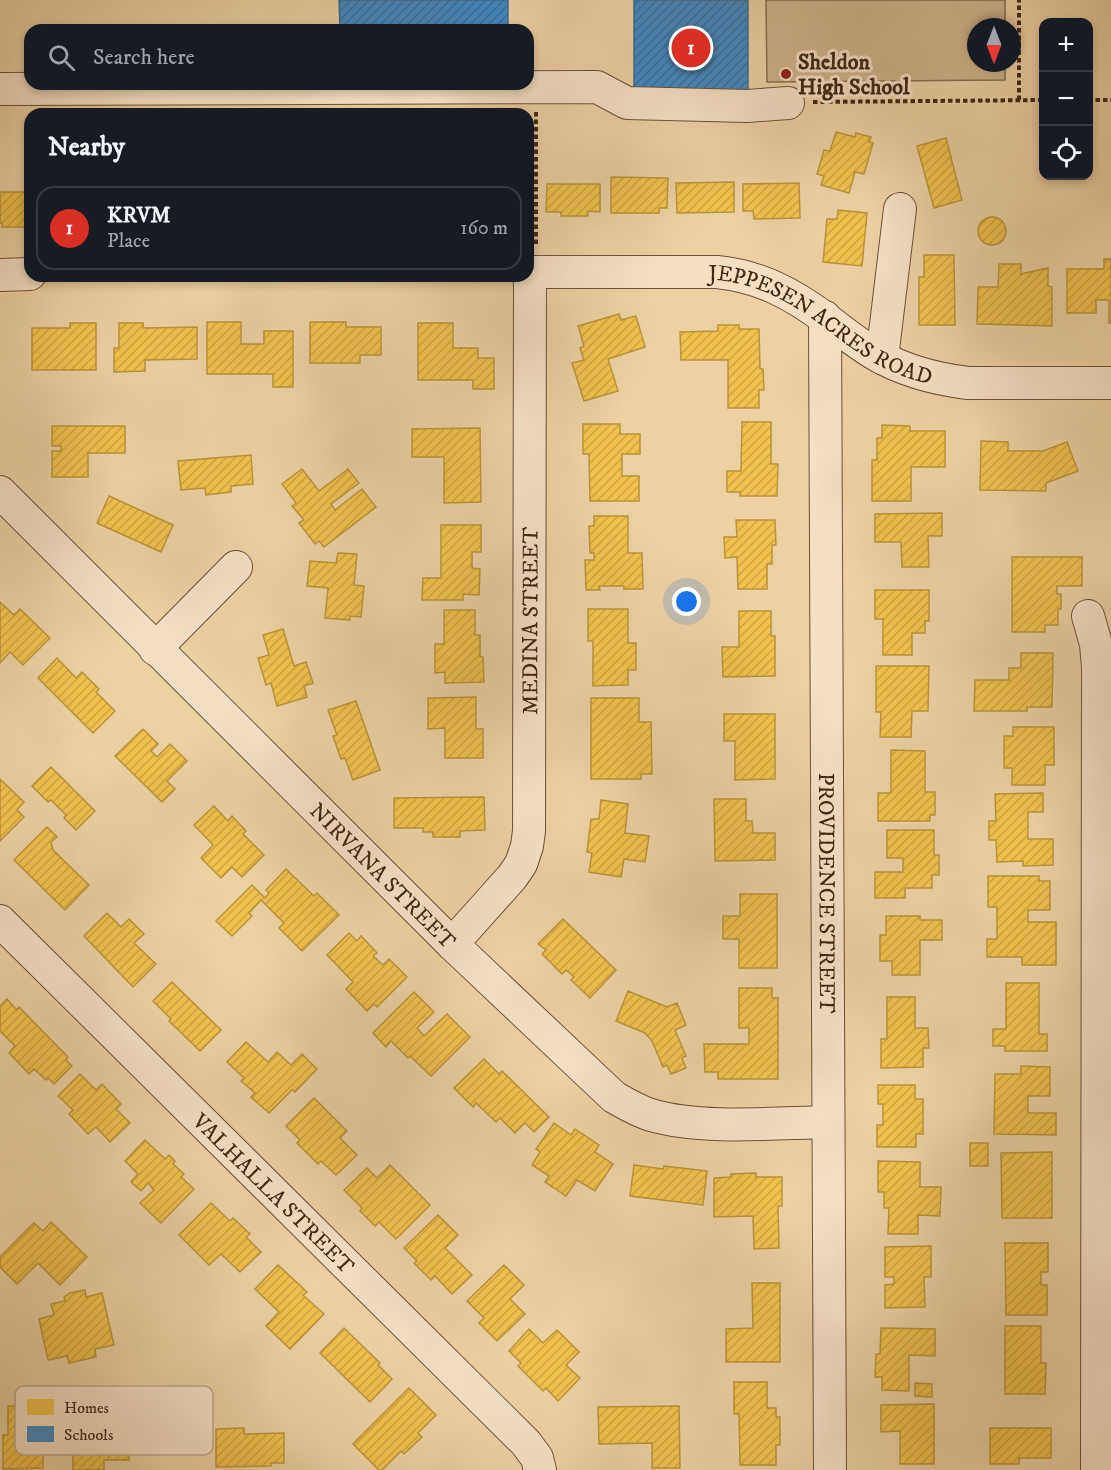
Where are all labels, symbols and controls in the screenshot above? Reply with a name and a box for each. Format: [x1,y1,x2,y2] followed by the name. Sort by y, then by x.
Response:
[967,18,1021,72] north arrow
[1039,18,1093,180] map controls
[1039,18,1093,72] button: +
[24,24,534,90] search box
[672,26,710,70] pin: 1
[45,41,78,74] icon: search
[93,44,195,71] text: Search here
[798,49,910,101] place label: Sheldon High School
[779,67,793,81] marker: Sheldon High School
[1039,72,1093,126] button: −
[1039,126,1093,180] button: locate
[48,131,125,164] text: Nearby
[107,202,171,229] text: KRVM
[66,216,73,241] text: 1
[460,216,508,241] text: 160 m
[107,229,150,254] text: Place
[707,260,935,391] street label: JEPPESEN ACRES ROAD
[517,527,545,715] street label: MEDINA STREET
[672,587,701,616] your location
[812,773,840,1014] street label: PROVIDENCE STREET
[304,798,461,955] street label: NIRVANA STREET
[186,1107,360,1280] street label: VALHALLA STREET
[15,1386,213,1455] legend
[64,1398,109,1418] text: Homes
[64,1425,113,1445] text: Schools

